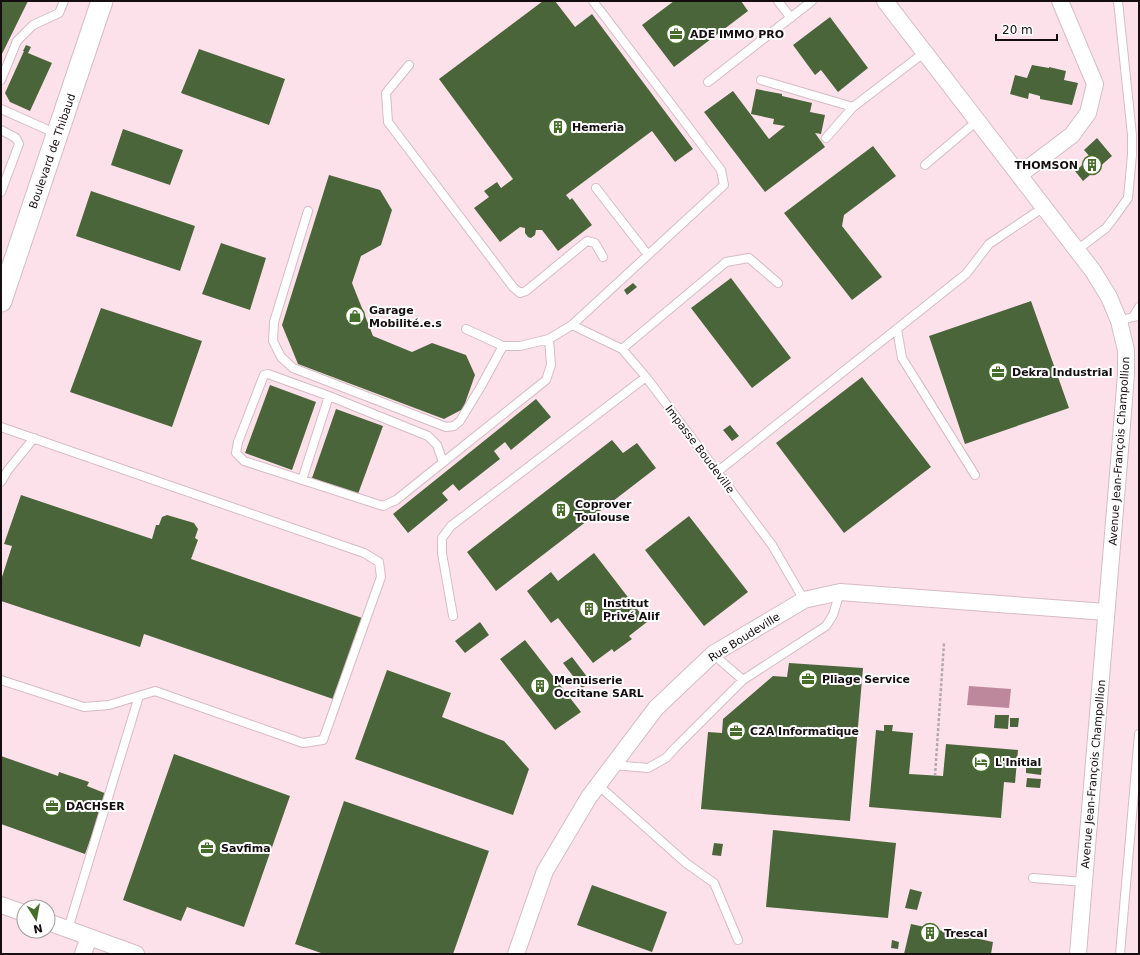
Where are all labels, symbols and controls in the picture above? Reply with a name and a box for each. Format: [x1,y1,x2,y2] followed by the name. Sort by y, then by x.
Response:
[996,16,1057,42] scale bar
[665,23,687,45] office icon: ADE IMMO PRO
[1002,23,1033,37] text: 20 m
[690,28,784,41] place label: ADE IMMO PRO
[27,92,78,210] street label: Boulevard de Thibaud
[547,116,569,138] building icon: Hemeria
[572,121,624,134] place label: Hemeria
[1081,154,1103,176] building icon: THOMSON
[1015,159,1078,172] place label: THOMSON
[369,304,442,330] place label: Garage Mobilité.e.s
[344,305,366,327] shop icon: Garage Mobilité.e.s
[1106,356,1133,546] street label: Avenue Jean-François Champollion
[987,361,1009,383] office icon: Dekra Industrial
[1012,366,1112,379] place label: Dekra Industrial
[662,403,737,496] street label: Impasse Boudeville
[575,498,632,524] place label: Coprover Toulouse
[550,499,572,521] building icon: Coprover Toulouse
[603,597,660,623] place label: Institut Privé Alif
[578,598,600,620] building icon: Institut Privé Alif
[706,610,783,665] street label: Rue Boudeville
[797,668,819,690] office icon: Pliage Service
[822,673,910,686] place label: Pliage Service
[554,674,644,700] place label: Menuiserie Occitane SARL
[529,675,551,697] building icon: Menuiserie Occitane SARL
[1079,679,1108,869] street label: Avenue Jean-François Champollion
[725,720,747,742] office icon: C2A Informatique
[750,725,859,738] place label: C2A Informatique
[970,751,992,773] hotel icon: L'Initial
[995,756,1041,769] place label: L'Initial
[41,795,63,817] office icon: DACHSER
[66,800,125,813] place label: DACHSER
[196,837,218,859] office icon: Savfima
[221,842,271,855] place label: Savfima
[16,899,56,939] north arrow
[32,921,44,936] text: N
[919,922,941,944] building icon: Trescal
[944,927,987,940] place label: Trescal

